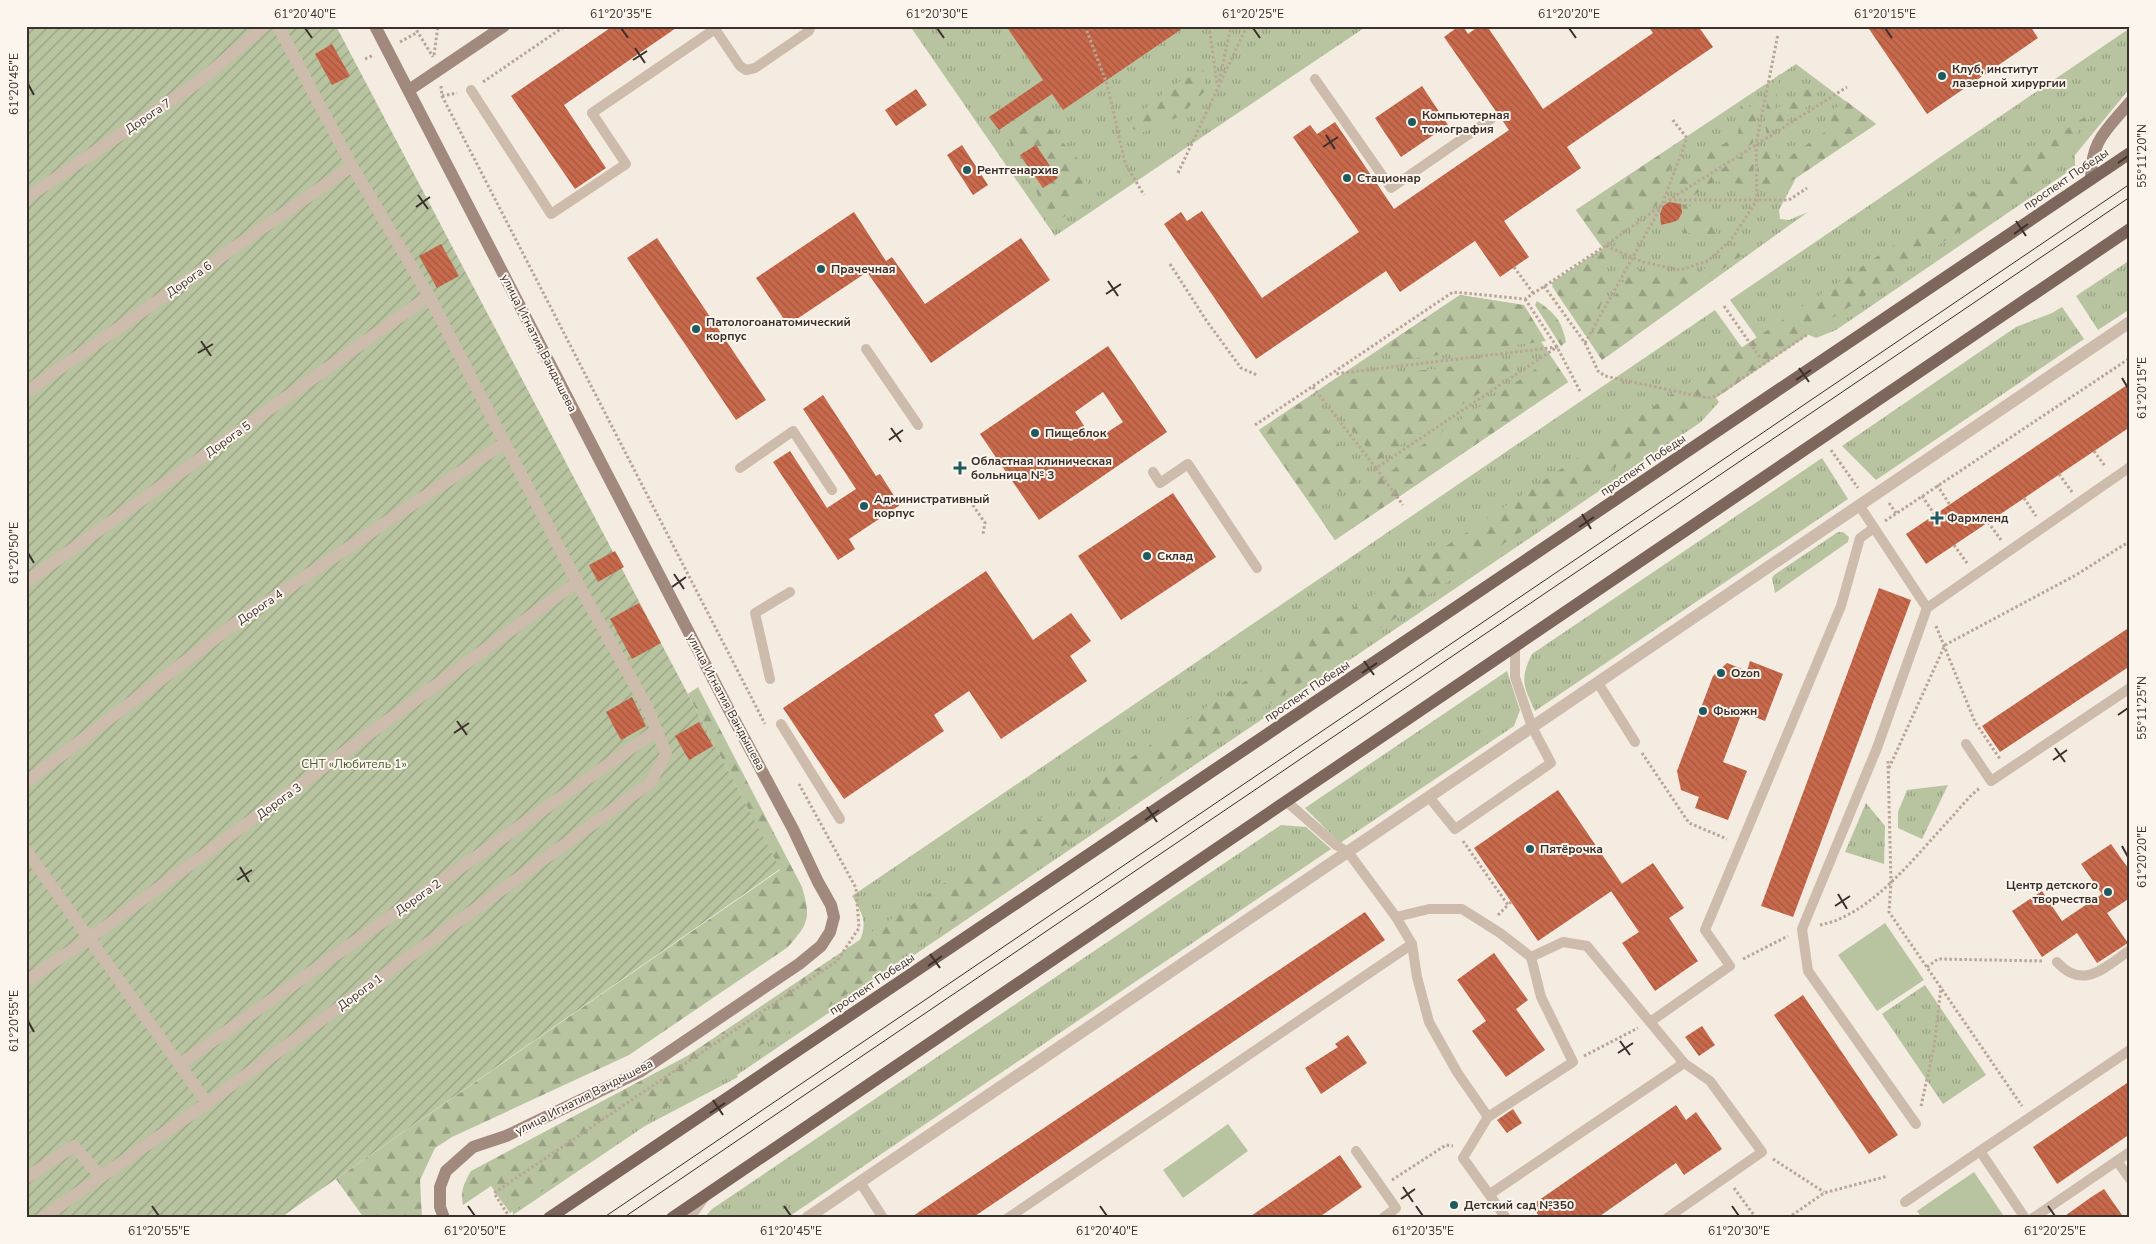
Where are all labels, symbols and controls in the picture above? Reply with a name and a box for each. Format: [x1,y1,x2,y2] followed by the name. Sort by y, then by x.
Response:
[274,6,336,22] text: 61°20'40"E
[590,6,652,22] text: 61°20'35"E
[906,6,968,22] text: 61°20'30"E
[1222,6,1284,22] text: 61°20'25"E
[1538,6,1600,22] text: 61°20'20"E
[1854,6,1916,22] text: 61°20'15"E
[6,53,22,115] text: 61°20'45"E
[1952,61,2066,91] place label: Клуб, институт лазерной хирургии
[1936,70,1948,82] marker: Клуб, институт лазерной хирургии
[122,95,174,137] street label: Дорога 7
[1422,107,1509,137] place label: Компьютерная томография
[1406,116,1418,128] marker: Компьютерная томография
[2134,124,2150,188] text: 55°11'20"N
[2020,144,2112,214] street label: проспект Победы
[977,162,1059,178] place label: Рентгенархив
[961,164,973,176] marker: Рентгенархив
[1357,170,1421,186] place label: Стационар
[1341,172,1353,184] marker: Стационар
[163,258,215,300] street label: Дорога 6
[831,261,896,277] place label: Прачечная
[815,263,827,275] marker: Прачечная
[497,271,581,415] street label: улица Игнатия Вандышева
[706,314,851,344] place label: Патологоанатомический корпус
[690,323,702,335] marker: Патологоанатомический корпус
[2134,357,2150,419] text: 61°20'15"E
[202,418,254,460] street label: Дорога 5
[1045,425,1107,441] place label: Пищеблок
[1029,427,1041,439] marker: Пищеблок
[1597,430,1689,500] street label: проспект Победы
[971,453,1112,483] place label: Областная клиническая больница № 3
[953,461,967,475] marker: Областная клиническая больница № 3
[874,491,990,521] place label: Административный корпус
[858,500,870,512] marker: Административный корпус
[1947,510,2009,526] place label: Фармленд
[1931,512,1943,524] marker: Фармленд
[6,522,22,584] text: 61°20'50"E
[1157,548,1194,564] place label: Склад
[1141,550,1153,562] marker: Склад
[234,586,286,628] street label: Дорога 4
[683,631,769,773] street label: улица Игнатия Вандышева
[1261,656,1353,726] street label: проспект Победы
[1731,665,1760,681] place label: Ozon
[1715,667,1727,679] marker: Ozon
[2134,676,2150,740] text: 55°11'25"N
[1713,703,1757,719] place label: Фьюжн
[1697,705,1709,717] marker: Фьюжн
[301,756,407,772] park label: СНТ «Любитель 1»
[253,779,305,823] street label: Дорога 3
[2134,826,2150,888] text: 61°20'20"E
[1540,841,1603,857] place label: Пятёрочка
[1524,843,1536,855] marker: Пятёрочка
[392,876,444,918] street label: Дорога 2
[2006,877,2098,907] place label: Центр детского творчества
[2102,886,2114,898] marker: Центр детского творчества
[826,949,918,1019] street label: проспект Победы
[334,970,386,1014] street label: Дорога 1
[6,990,22,1052] text: 61°20'55"E
[512,1055,656,1139] street label: улица Игнатия Вандышева
[1464,1197,1574,1213] place label: Детский сад №350
[1448,1199,1460,1211] marker: Детский сад №350
[128,1223,190,1239] text: 61°20'55"E
[444,1223,506,1239] text: 61°20'50"E
[760,1223,822,1239] text: 61°20'45"E
[1076,1223,1138,1239] text: 61°20'40"E
[1392,1223,1454,1239] text: 61°20'35"E
[1708,1223,1770,1239] text: 61°20'30"E
[2024,1223,2086,1239] text: 61°20'25"E

